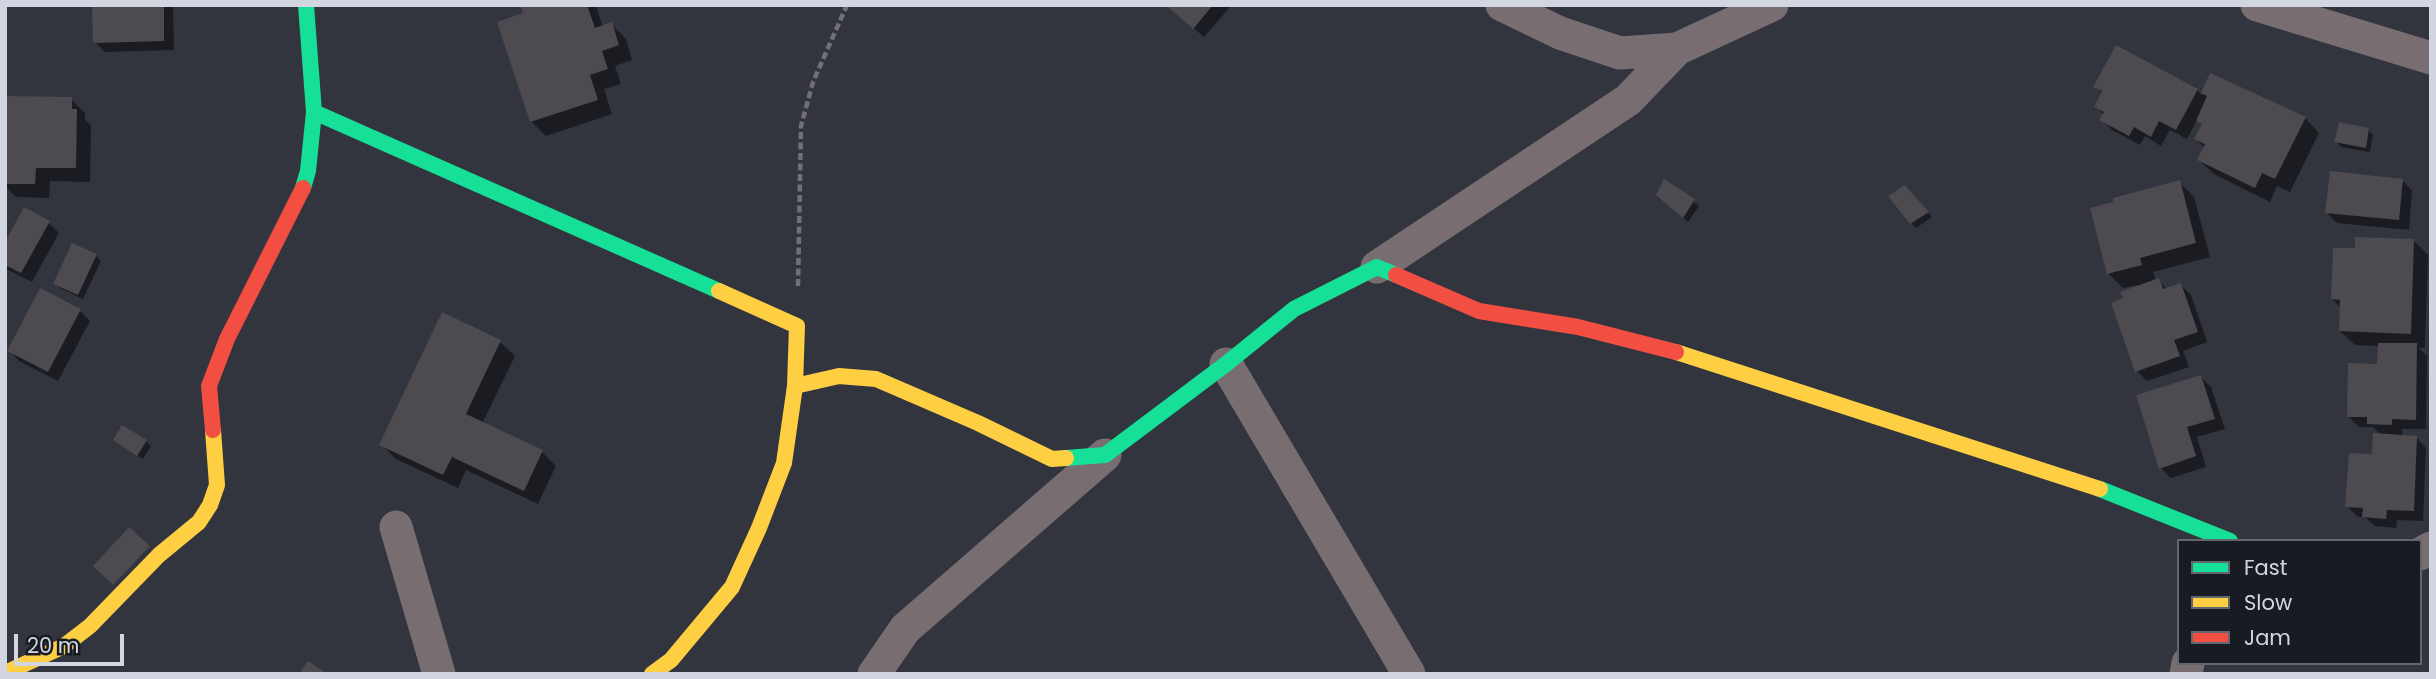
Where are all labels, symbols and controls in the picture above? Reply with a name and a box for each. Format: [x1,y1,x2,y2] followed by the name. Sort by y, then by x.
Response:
[2177,539,2422,665] legend
[2244,553,2287,582] text: Fast
[2244,588,2292,617] text: Slow
[18,620,128,664] scale bar
[2244,623,2291,652] text: Jam
[27,631,80,660] text: 20 m

